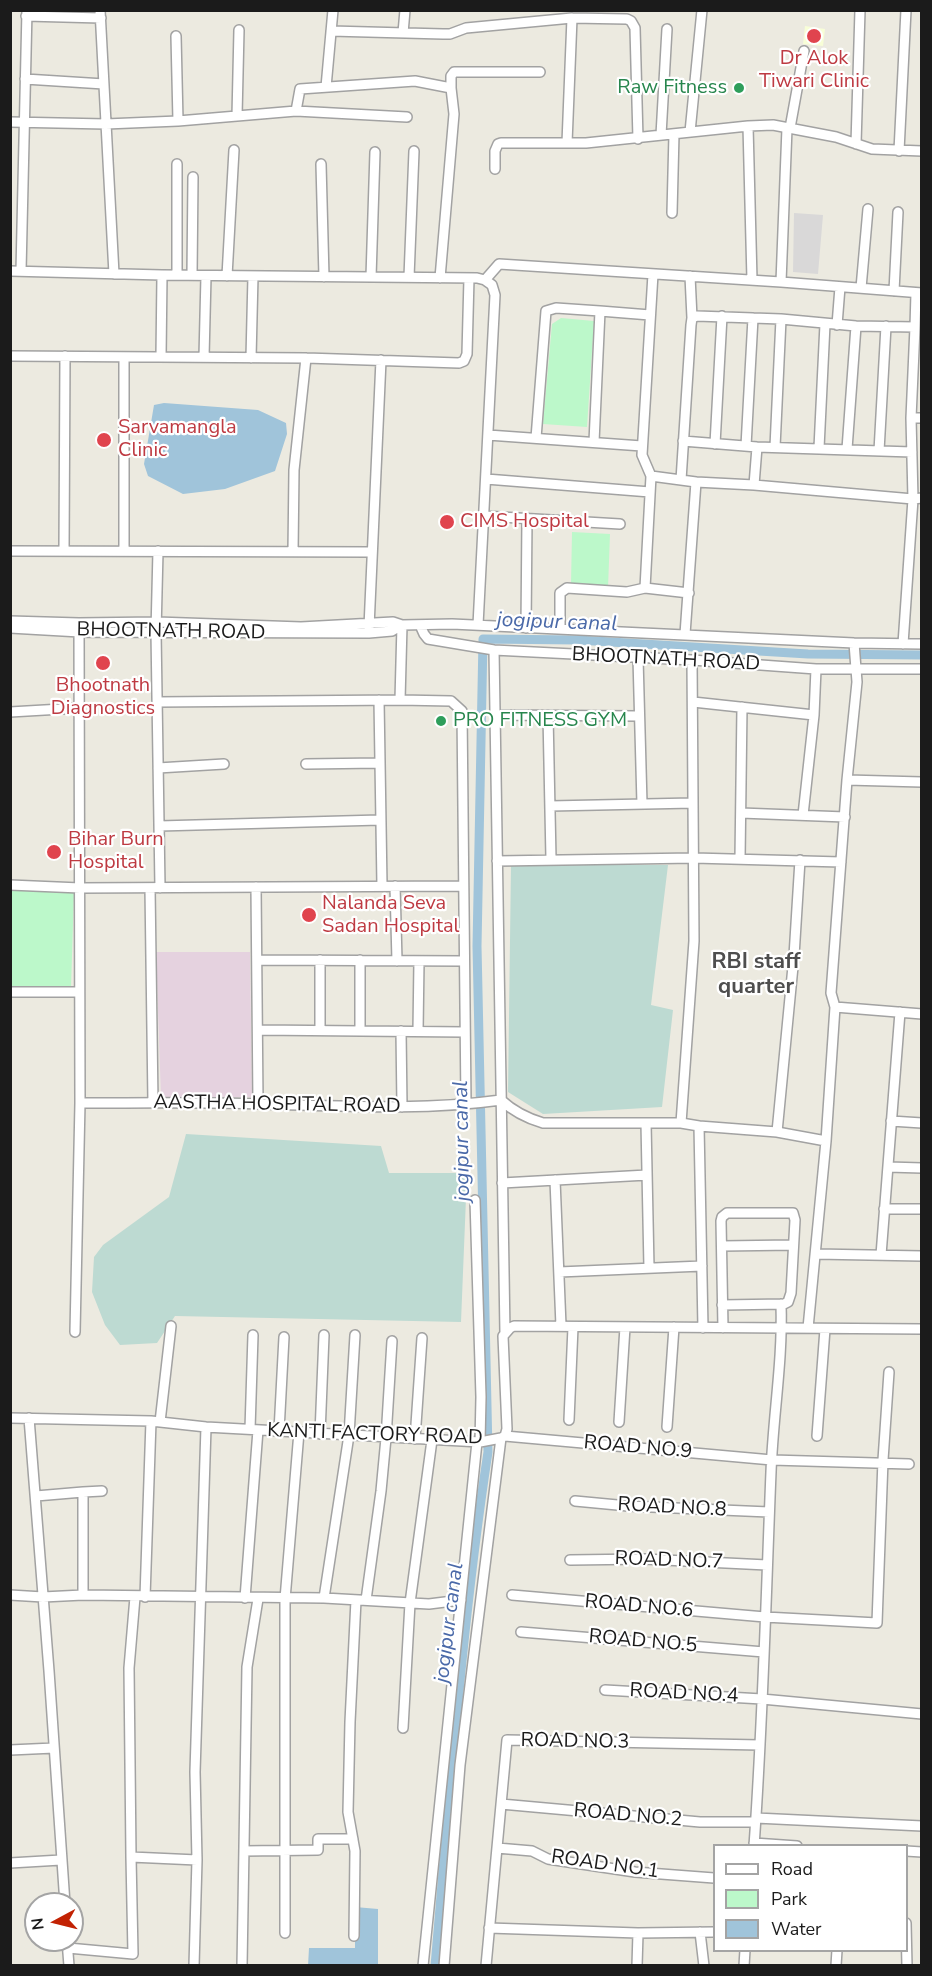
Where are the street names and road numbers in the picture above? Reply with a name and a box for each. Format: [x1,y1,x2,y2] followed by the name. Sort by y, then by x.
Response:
[76,618,266,646] street label: BHOOTNATH ROAD
[571,643,761,677] street label: BHOOTNATH ROAD
[153,1091,401,1119] street label: AASTHA HOSPITAL ROAD
[267,1419,483,1451] street label: KANTI FACTORY ROAD
[583,1431,693,1465] street label: ROAD NO.9
[617,1493,727,1523] street label: ROAD NO.8
[614,1547,724,1575] street label: ROAD NO.7
[584,1590,694,1624] street label: ROAD NO.6
[588,1625,698,1659] street label: ROAD NO.5
[629,1679,739,1709] street label: ROAD NO.4
[520,1729,630,1755] street label: ROAD NO.3
[573,1799,683,1833] street label: ROAD NO.2
[549,1846,661,1884] street label: ROAD NO.1

